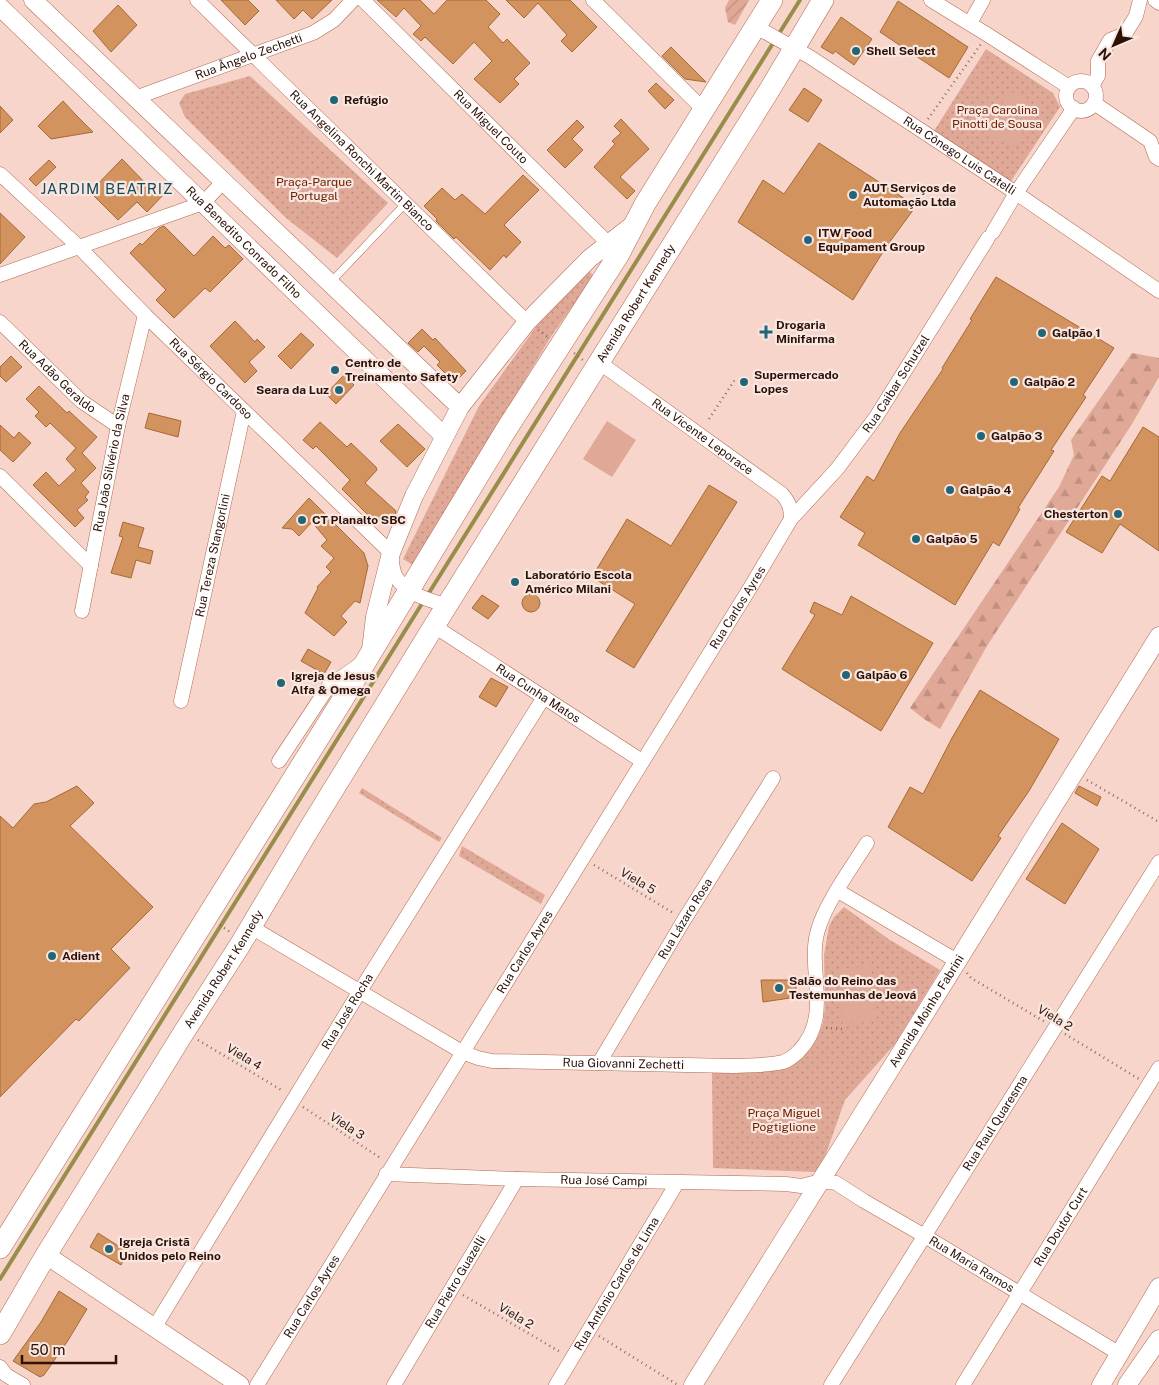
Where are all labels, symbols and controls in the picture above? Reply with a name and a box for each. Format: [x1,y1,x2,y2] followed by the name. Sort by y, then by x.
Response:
[1089,20,1139,70] north arrow
[193,31,304,82] street label: Rua Ângelo Zechetti
[866,44,936,58] place label: Shell Select
[850,45,862,57] marker: Shell Select
[1095,45,1114,64] text: N
[287,87,437,234] street label: Rua Angelina Ronchi Martin Bianco
[451,87,531,167] street label: Rua Miguel Couto
[344,93,388,107] place label: Refúgio
[328,94,340,106] marker: Refúgio
[952,103,1042,131] park label: Praça Carolina Pinotti de Sousa
[901,114,1019,198] street label: Rua Cônego Luis Catelli
[276,175,352,203] park label: Praça-Parque Portugal
[40,180,174,197] district label: JARDIM BEATRIZ
[863,181,956,209] place label: AUT Serviços de Automação Ltda
[183,184,305,302] street label: Rua Benedito Conrado Filho
[847,189,859,201] marker: AUT Serviços de Automação Ltda
[818,226,925,254] place label: ITW Food Equipament Group
[802,234,814,246] marker: ITW Food Equipament Group
[594,241,678,365] street label: Avenida Robert Kennedy
[776,318,835,346] place label: Drogaria Minifarma
[760,326,772,338] marker: Drogaria Minifarma
[1052,326,1101,340] place label: Galpão 1
[1036,327,1048,339] marker: Galpão 1
[860,332,933,436] street label: Rua Caibar Schutzel
[166,335,256,422] street label: Rua Sérgio Cardoso
[16,337,98,416] street label: Rua Adão Geraldo
[345,356,458,384] place label: Centro de Treinamento Safety
[329,364,341,376] marker: Centro de Treinamento Safety
[754,368,839,396] place label: Supermercado Lopes
[1024,375,1075,389] place label: Galpão 2
[738,376,750,388] marker: Supermercado Lopes
[1008,376,1020,388] marker: Galpão 2
[256,383,329,397] place label: Seara da Luz
[333,384,345,396] marker: Seara da Luz
[91,393,133,533] street label: Rua João Silvério da Silva
[649,395,756,478] street label: Rua Vicente Leporace
[991,429,1042,443] place label: Galpão 3
[975,430,987,442] marker: Galpão 3
[960,483,1011,497] place label: Galpão 4
[944,484,956,496] marker: Galpão 4
[192,492,233,618] street label: Rua Tereza Stangorlini
[1044,507,1108,521] place label: Chesterton
[1112,508,1124,520] marker: Chesterton
[312,513,406,527] place label: CT Planalto SBC
[296,514,308,526] marker: CT Planalto SBC
[926,532,978,546] place label: Galpão 5
[910,533,922,545] marker: Galpão 5
[707,564,768,652] street label: Rua Carlos Ayres
[525,568,632,596] place label: Laboratório Escola Américo Milani
[509,576,521,588] marker: Laboratório Escola Américo Milani
[493,661,583,726] street label: Rua Cunha Matos
[856,668,907,682] place label: Galpão 6
[291,669,375,697] place label: Igreja de Jesus Alfa & Omega
[840,669,852,681] marker: Galpão 6
[275,677,287,689] marker: Igreja de Jesus Alfa & Omega
[618,865,658,897] street label: Viela 5
[655,876,715,962] street label: Rua Lázaro Rosa
[181,907,266,1031] street label: Avenida Robert Kennedy
[494,908,556,996] street label: Rua Carlos Ayres
[62,949,100,963] place label: Adient
[46,950,58,962] marker: Adient
[886,952,967,1070] street label: Avenida Moinho Fabrini
[319,971,376,1052] street label: Rua José Rocha
[789,974,916,1002] place label: Salão do Reino das Testemunhas de Jeová
[773,982,785,994] marker: Salão do Reino das Testemunhas de Jeová
[1035,1002,1075,1034] street label: Viela 2
[224,1041,264,1073] street label: Viela 4
[563,1055,684,1072] street label: Rua Giovanni Zechetti
[960,1073,1030,1173] street label: Rua Raul Quaresma
[747,1106,821,1134] park label: Praça Miguel Pogtiglione
[327,1110,367,1142] street label: Viela 3
[560,1173,648,1188] street label: Rua José Campi
[1031,1185,1091,1269] street label: Rua Doutor Curt
[571,1215,662,1353] street label: Rua Antônio Carlos de Lima
[422,1233,489,1331] street label: Rua Pietro Guazelli
[926,1233,1017,1295] street label: Rua Maria Ramos
[119,1235,221,1263] place label: Igreja Cristã Unidos pelo Reino
[103,1243,115,1255] marker: Igreja Cristã Unidos pelo Reino
[281,1253,343,1341] street label: Rua Carlos Ayres
[496,1300,536,1332] street label: Viela 2
[22,1332,116,1364] scale bar
[30,1341,65,1358] text: 50 m

